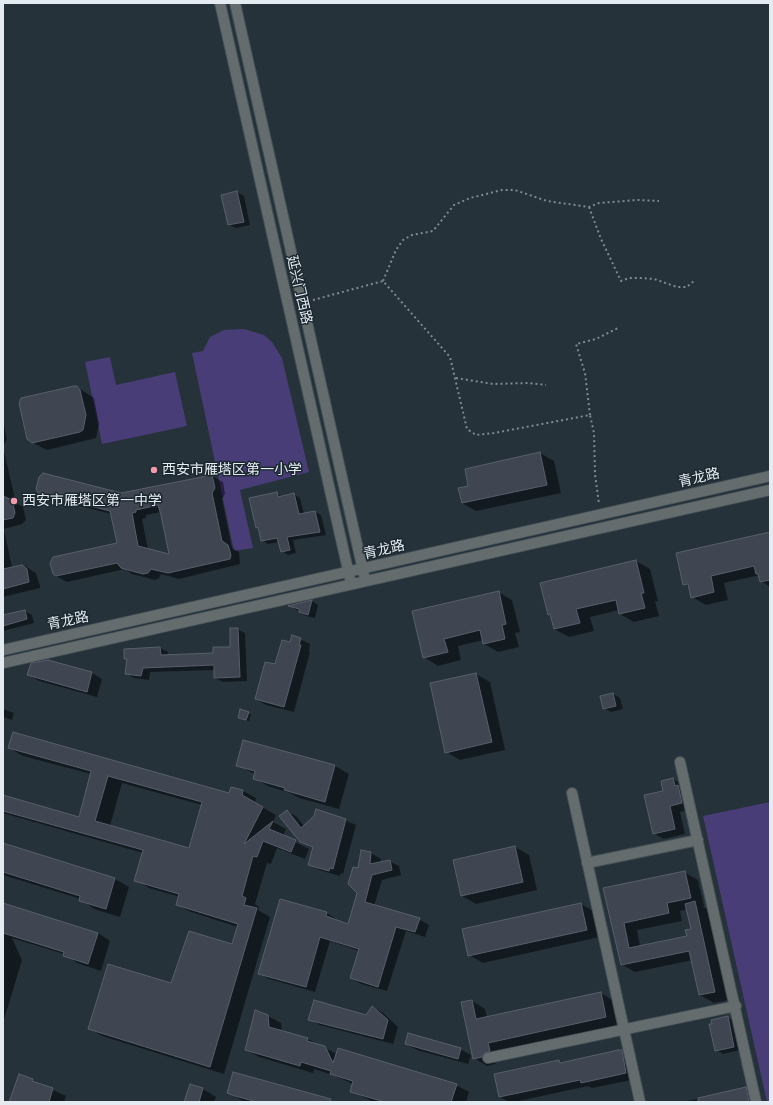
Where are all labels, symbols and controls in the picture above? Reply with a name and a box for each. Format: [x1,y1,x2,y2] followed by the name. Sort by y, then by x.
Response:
[283,254,315,326] street label: 延兴门西路
[162,462,302,478] place label: 西安市雁塔区第一小学
[149,465,159,475] marker: 西安市雁塔区第一小学
[677,465,721,491] street label: 青龙路
[22,493,162,509] place label: 西安市雁塔区第一中学
[9,496,19,506] marker: 西安市雁塔区第一中学
[362,537,406,563] street label: 青龙路
[46,608,90,634] street label: 青龙路

